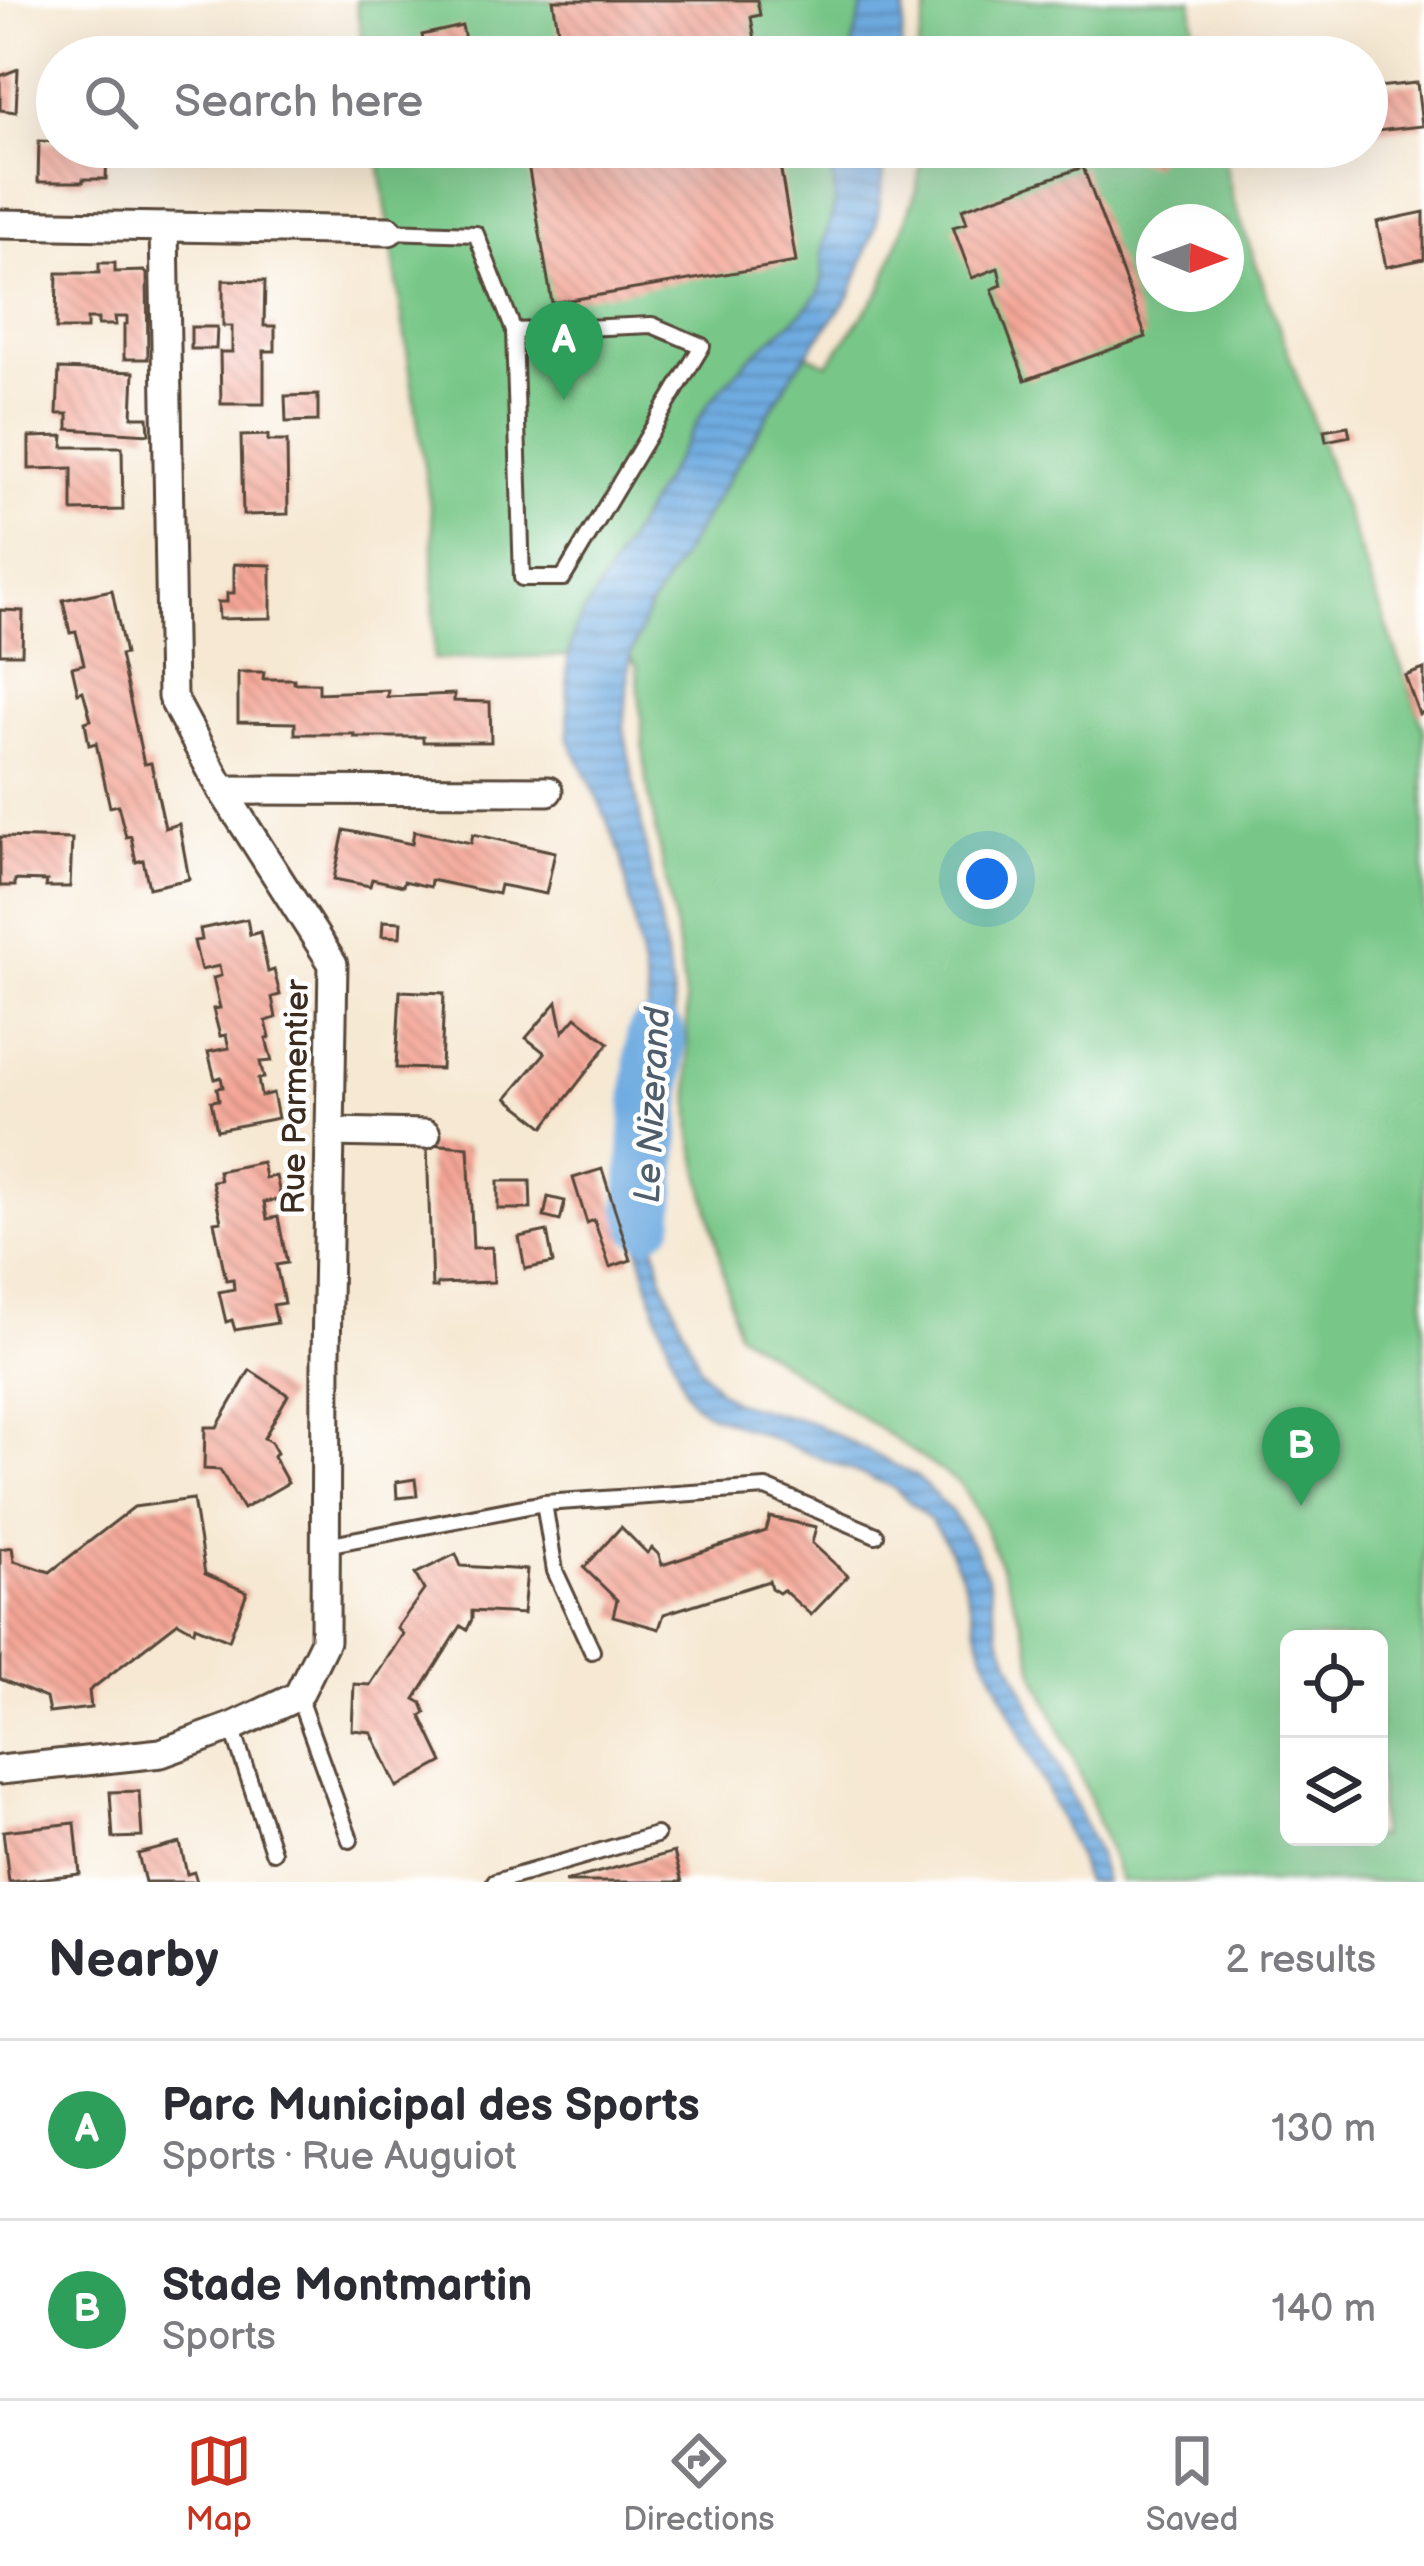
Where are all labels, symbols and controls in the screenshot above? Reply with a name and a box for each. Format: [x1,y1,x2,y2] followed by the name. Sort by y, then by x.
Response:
[36,36,1388,168] search box
[78,69,144,135] icon: search
[174,75,423,130] text: Search here
[1136,204,1244,312] north arrow
[525,301,603,400] pin: A
[957,849,1017,909] your location
[274,978,318,1215] street label: Rue Parmentier
[627,1005,680,1204] water label: Le Nizerand
[1262,1407,1340,1506] pin: B
[1280,1630,1388,1846] map controls
[1280,1630,1388,1738] button: locate
[1280,1738,1388,1846] button: layers
[48,1930,219,1991] text: Nearby
[1225,1937,1376,1984] text: 2 results
[162,2079,700,2134] text: Parc Municipal des Sports
[75,2106,99,2153] text: A
[1271,2106,1376,2153] text: 130 m
[162,2134,516,2181] text: Sports · Rue Auguiot
[162,2259,532,2314] text: Stade Montmartin
[73,2286,101,2333] text: B
[1271,2286,1376,2333] text: 140 m
[162,2314,276,2361] text: Sports
[186,2428,252,2540] tab: Map
[623,2428,775,2540] tab: Directions
[1146,2428,1238,2540] tab: Saved

